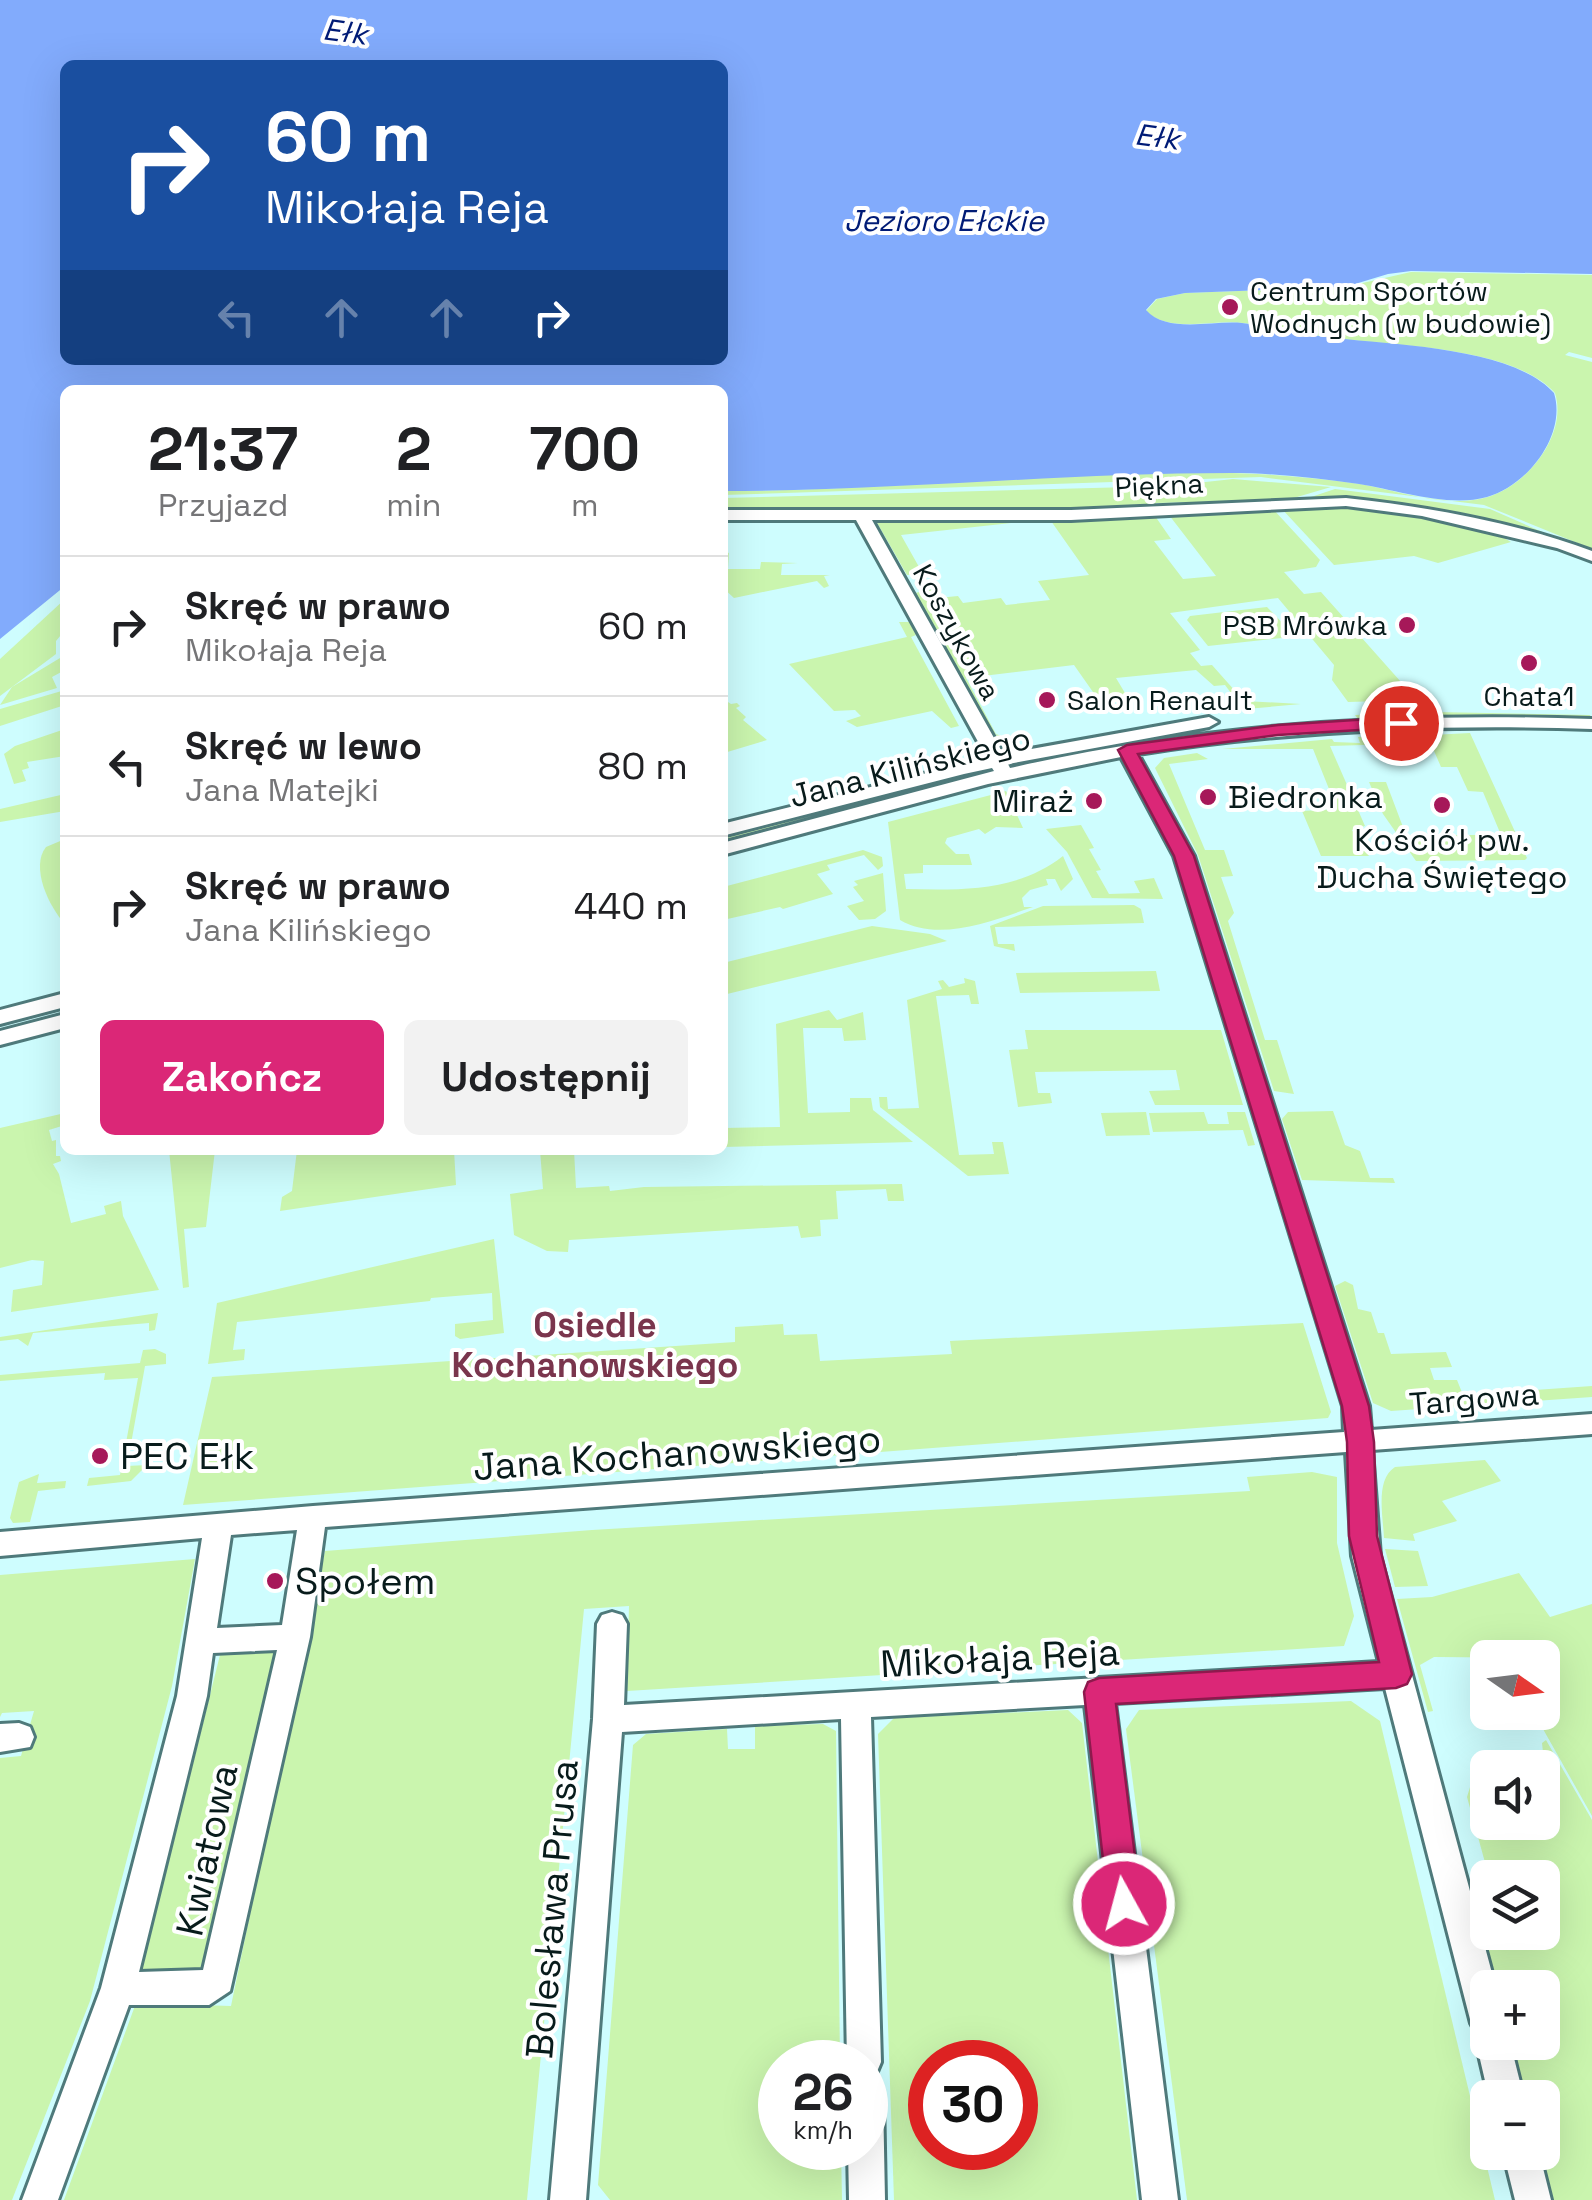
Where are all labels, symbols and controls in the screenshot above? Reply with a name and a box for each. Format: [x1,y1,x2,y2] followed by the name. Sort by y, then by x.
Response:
[321,9,372,54] water label: Ełk
[265,92,431,181] text: 60 m
[100,100,230,230] icon: right
[1133,114,1184,159] water label: Ełk
[265,179,549,236] text: Mikołaja Reja
[844,201,1045,240] water label: Jezioro Ełckie
[1250,273,1551,341] place label: Centrum Sportów Wodnych (w budowie)
[209,290,264,345] icon: left
[314,290,369,345] icon: ahead
[419,290,474,345] icon: ahead
[524,290,579,345] icon: right
[1219,296,1241,318] marker: Centrum Sportów Wodnych (w budowie)
[148,411,298,488] text: 21:37
[396,411,432,488] text: 2
[529,411,640,488] text: 700
[1114,465,1204,505] street label: Piękna
[158,485,288,525] text: Przyjazd
[386,485,441,525] text: min
[571,485,598,525] text: m
[905,558,1009,706] street label: Koszykowa
[185,582,451,630] text: Skręć w prawo
[100,599,155,654] icon: right
[598,602,688,650] text: 60 m
[1223,607,1387,643] place label: PSB Mrówka
[1396,614,1418,636] marker: PSB Mrówka
[185,630,387,670] text: Mikołaja Reja
[1518,652,1540,674] marker: Chata1
[1484,678,1574,714] place label: Chata1
[1359,681,1444,766] pin
[1067,682,1253,718] place label: Salon Renault
[1036,689,1058,711] marker: Salon Renault
[1374,696,1429,751] icon: arrive
[785,718,1035,816] street label: Jana Kilińskiego
[185,722,422,770] text: Skręć w lewo
[100,739,155,794] icon: left
[598,742,688,790] text: 80 m
[185,770,379,810] text: Jana Matejki
[1228,777,1383,817] place label: Biedronka
[992,781,1074,821] place label: Miraż
[1197,786,1219,808] marker: Biedronka
[1083,790,1105,812] marker: Miraż
[1431,794,1453,816] marker: Kościół pw. Ducha Świętego
[1317,820,1567,897] place label: Kościół pw. Ducha Świętego
[185,862,451,910] text: Skręć w prawo
[100,879,155,934] icon: right
[574,882,688,930] text: 440 m
[185,910,432,950] text: Jana Kilińskiego
[100,1020,384,1135] button: Zakończ
[404,1020,688,1135] button: Udostępnij
[452,1303,738,1387] district label: Osiedle Kochanowskiego
[1408,1373,1540,1425] street label: Targowa
[471,1415,883,1491] street label: Jana Kochanowskiego
[120,1432,254,1480] place label: PEC Ełk
[89,1445,111,1467] marker: PEC Ełk
[295,1557,435,1605] place label: Społem
[264,1570,286,1592] marker: Społem
[879,1628,1121,1688] street label: Mikołaja Reja
[1470,1640,1560,1730] north arrow
[1470,1640,1560,2170] map controls
[1470,1750,1560,1840] button: sound
[515,1758,589,2060] street label: Bolesława Prusa
[165,1760,249,1940] street label: Kwiatowa
[1072,1852,1176,1956] position arrow
[1470,1860,1560,1950] button: layers
[1470,1970,1560,2060] button: +
[908,2040,1038,2170] speed limit sign: 30
[793,2061,853,2125] text: 26
[1470,2080,1560,2170] button: −
[793,2114,853,2146] text: km/h

